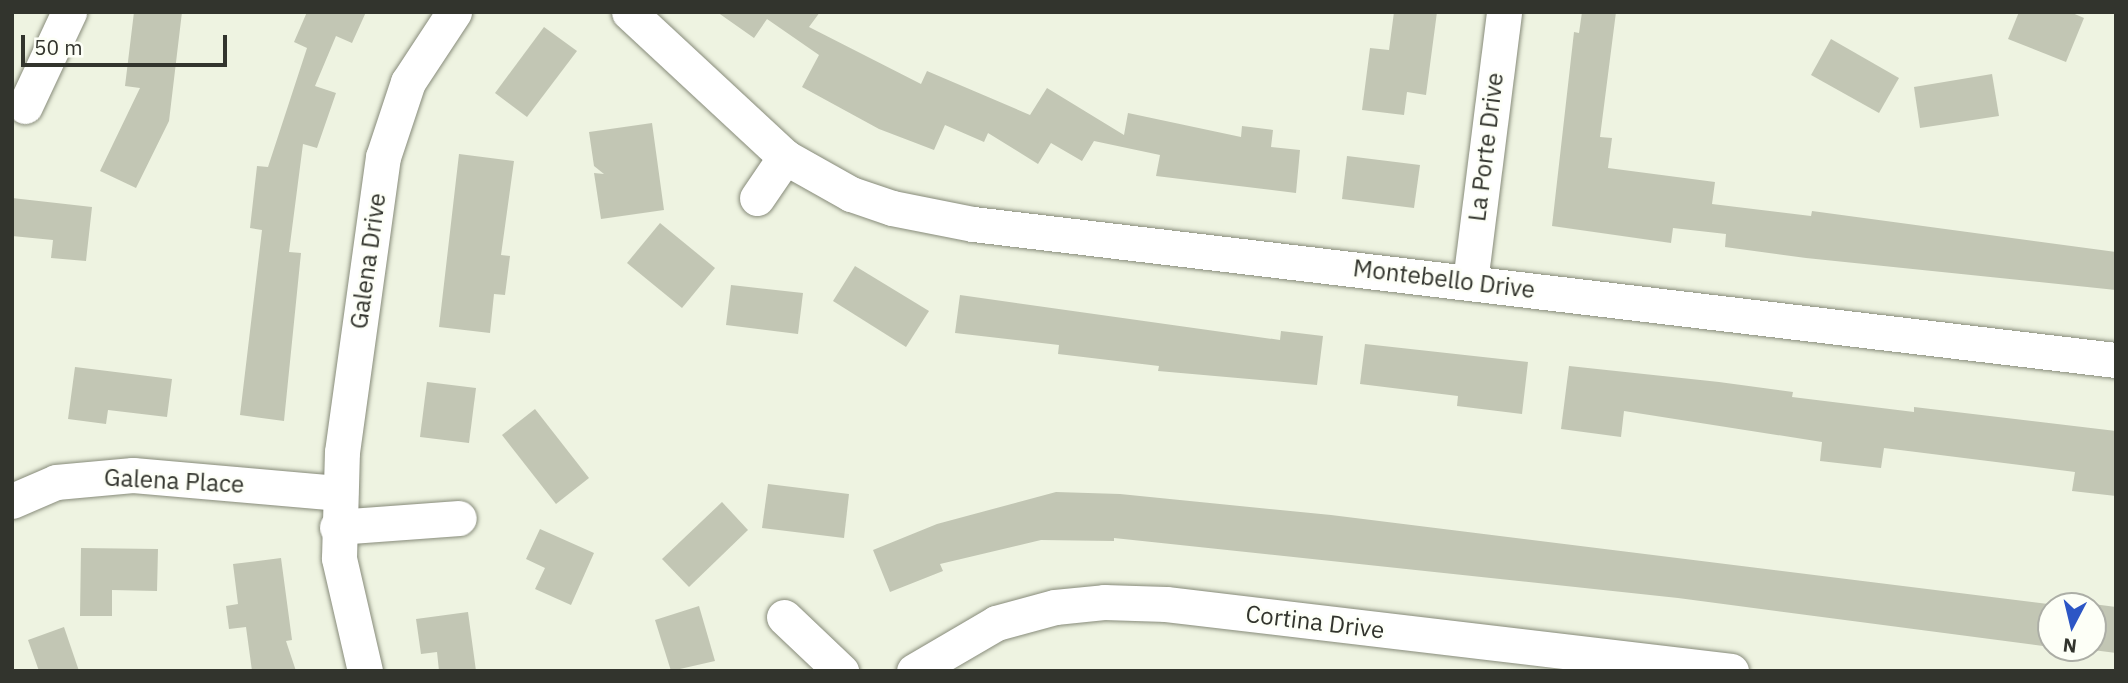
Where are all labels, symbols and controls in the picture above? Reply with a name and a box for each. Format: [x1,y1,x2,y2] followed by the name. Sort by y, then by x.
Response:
[24,21,231,65] scale bar
[34,33,83,61] text: 50 m
[1463,71,1509,223] street label: La Porte Drive
[344,191,392,331] street label: Galena Drive
[1351,254,1537,304] street label: Montebello Drive
[103,463,245,499] street label: Galena Place
[2037,592,2107,662] north arrow
[1244,599,1386,645] street label: Cortina Drive
[2061,633,2078,659] text: N

